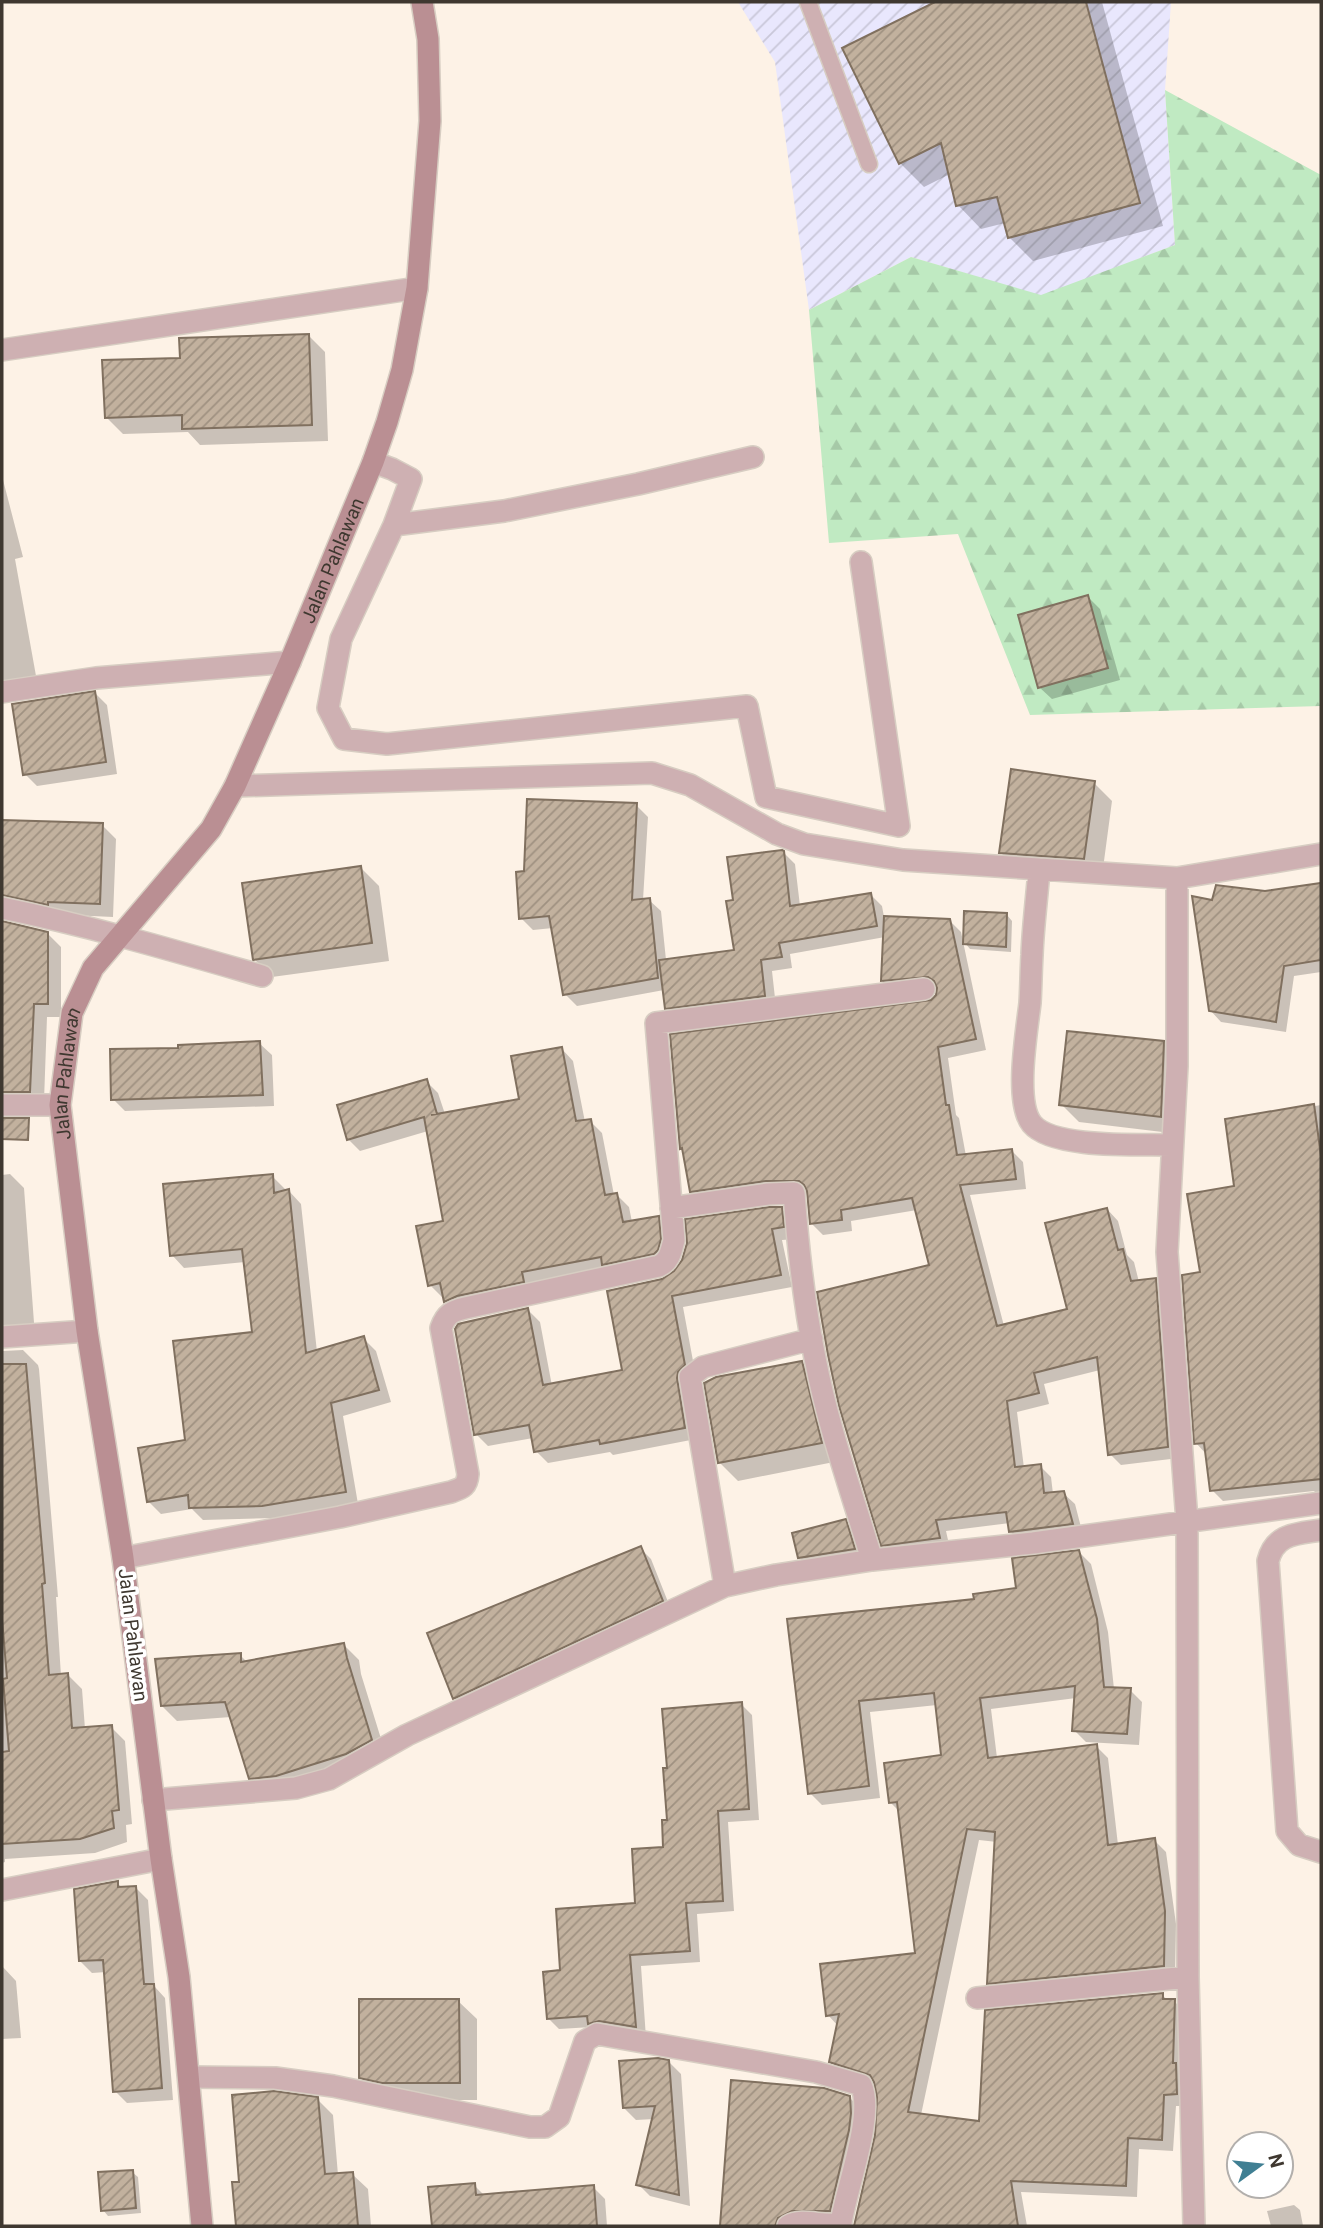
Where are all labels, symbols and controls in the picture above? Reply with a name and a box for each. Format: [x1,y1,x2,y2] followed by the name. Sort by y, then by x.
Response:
[296,494,368,627] street label: Jalan Pahlawan
[49,1003,85,1141] street label: Jalan Pahlawan
[113,1567,153,1703] street label: Jalan Pahlawan
[1225,2130,1295,2200] north arrow
[1263,2151,1289,2170] text: N

